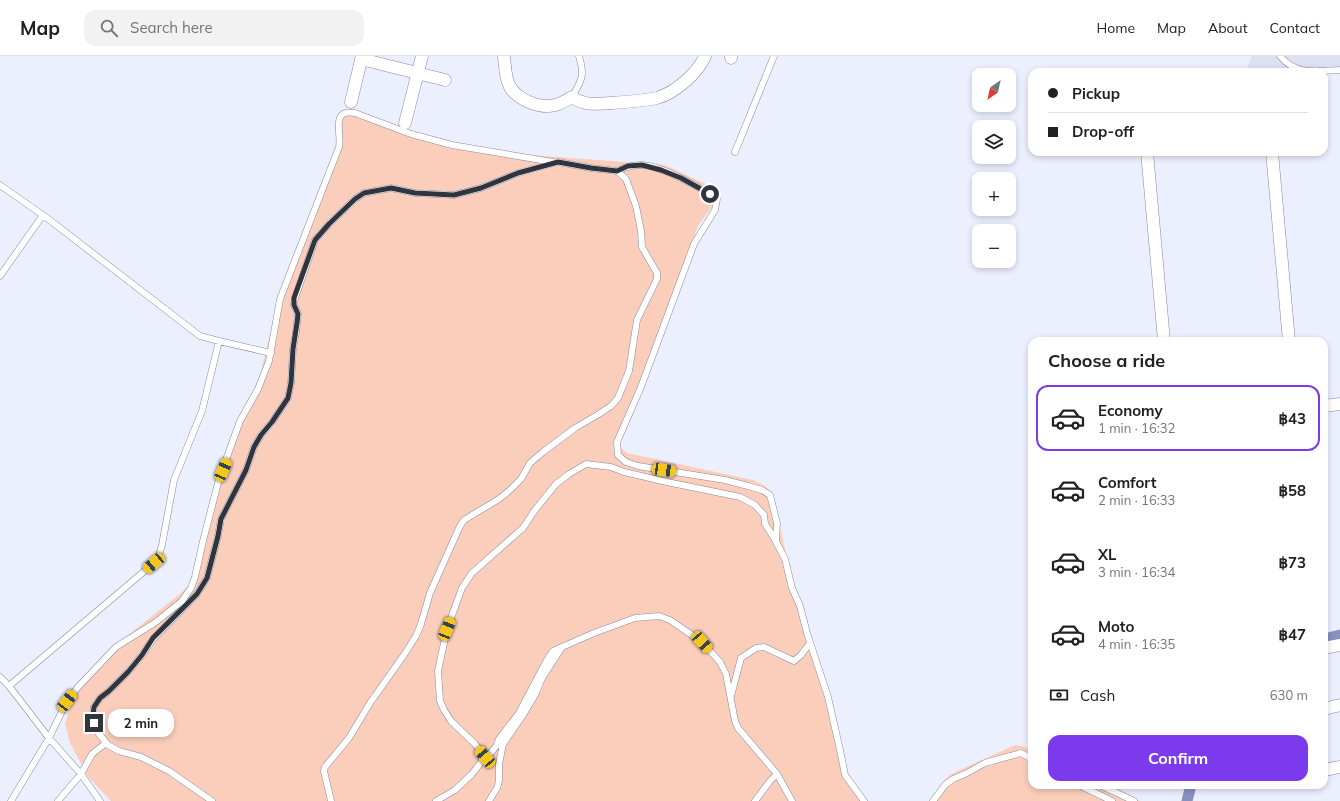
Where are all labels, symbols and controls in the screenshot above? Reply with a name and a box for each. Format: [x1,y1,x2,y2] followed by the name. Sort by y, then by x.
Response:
[84,10,364,46] search box
[20,16,60,40] text: Map
[98,17,120,39] icon: search
[130,18,213,37] text: Search here
[1096,19,1135,37] text: Home
[1157,19,1186,37] text: Map
[1208,19,1248,37] text: About
[1270,19,1320,37] text: Contact
[972,68,1016,112] north arrow
[972,68,1016,268] map controls
[1072,84,1120,103] text: Pickup
[972,120,1016,164] button: layers
[1072,122,1134,141] text: Drop-off
[972,172,1016,216] button: +
[701,185,719,203] route start
[972,224,1016,268] button: −
[1048,349,1165,372] text: Choose a ride
[1050,400,1086,436] icon: car
[1098,401,1163,420] text: Economy
[1278,409,1306,428] text: ฿43
[1098,420,1175,436] text: 1 min · 16:32
[213,457,233,483] car
[651,462,677,478] car
[1050,472,1086,508] icon: car
[1098,473,1156,492] text: Comfort
[1278,481,1306,500] text: ฿58
[1098,492,1175,508] text: 2 min · 16:33
[1050,544,1086,580] icon: car
[1098,545,1116,564] text: XL
[141,551,167,575] car
[1278,553,1306,572] text: ฿73
[1098,564,1175,580] text: 3 min · 16:34
[437,616,457,642] car
[1050,616,1086,652] icon: car
[1098,617,1134,636] text: Moto
[1278,625,1306,644] text: ฿47
[690,629,714,655] car
[1098,636,1175,652] text: 4 min · 16:35
[1048,684,1070,706] icon: cash
[1080,686,1115,705] text: Cash
[1270,687,1308,703] text: 630 m
[55,688,79,714] car
[108,709,174,737] callout: 2 min
[85,714,103,732] route end
[124,715,158,731] text: 2 min
[1048,735,1308,781] button: Confirm
[473,744,497,770] car

